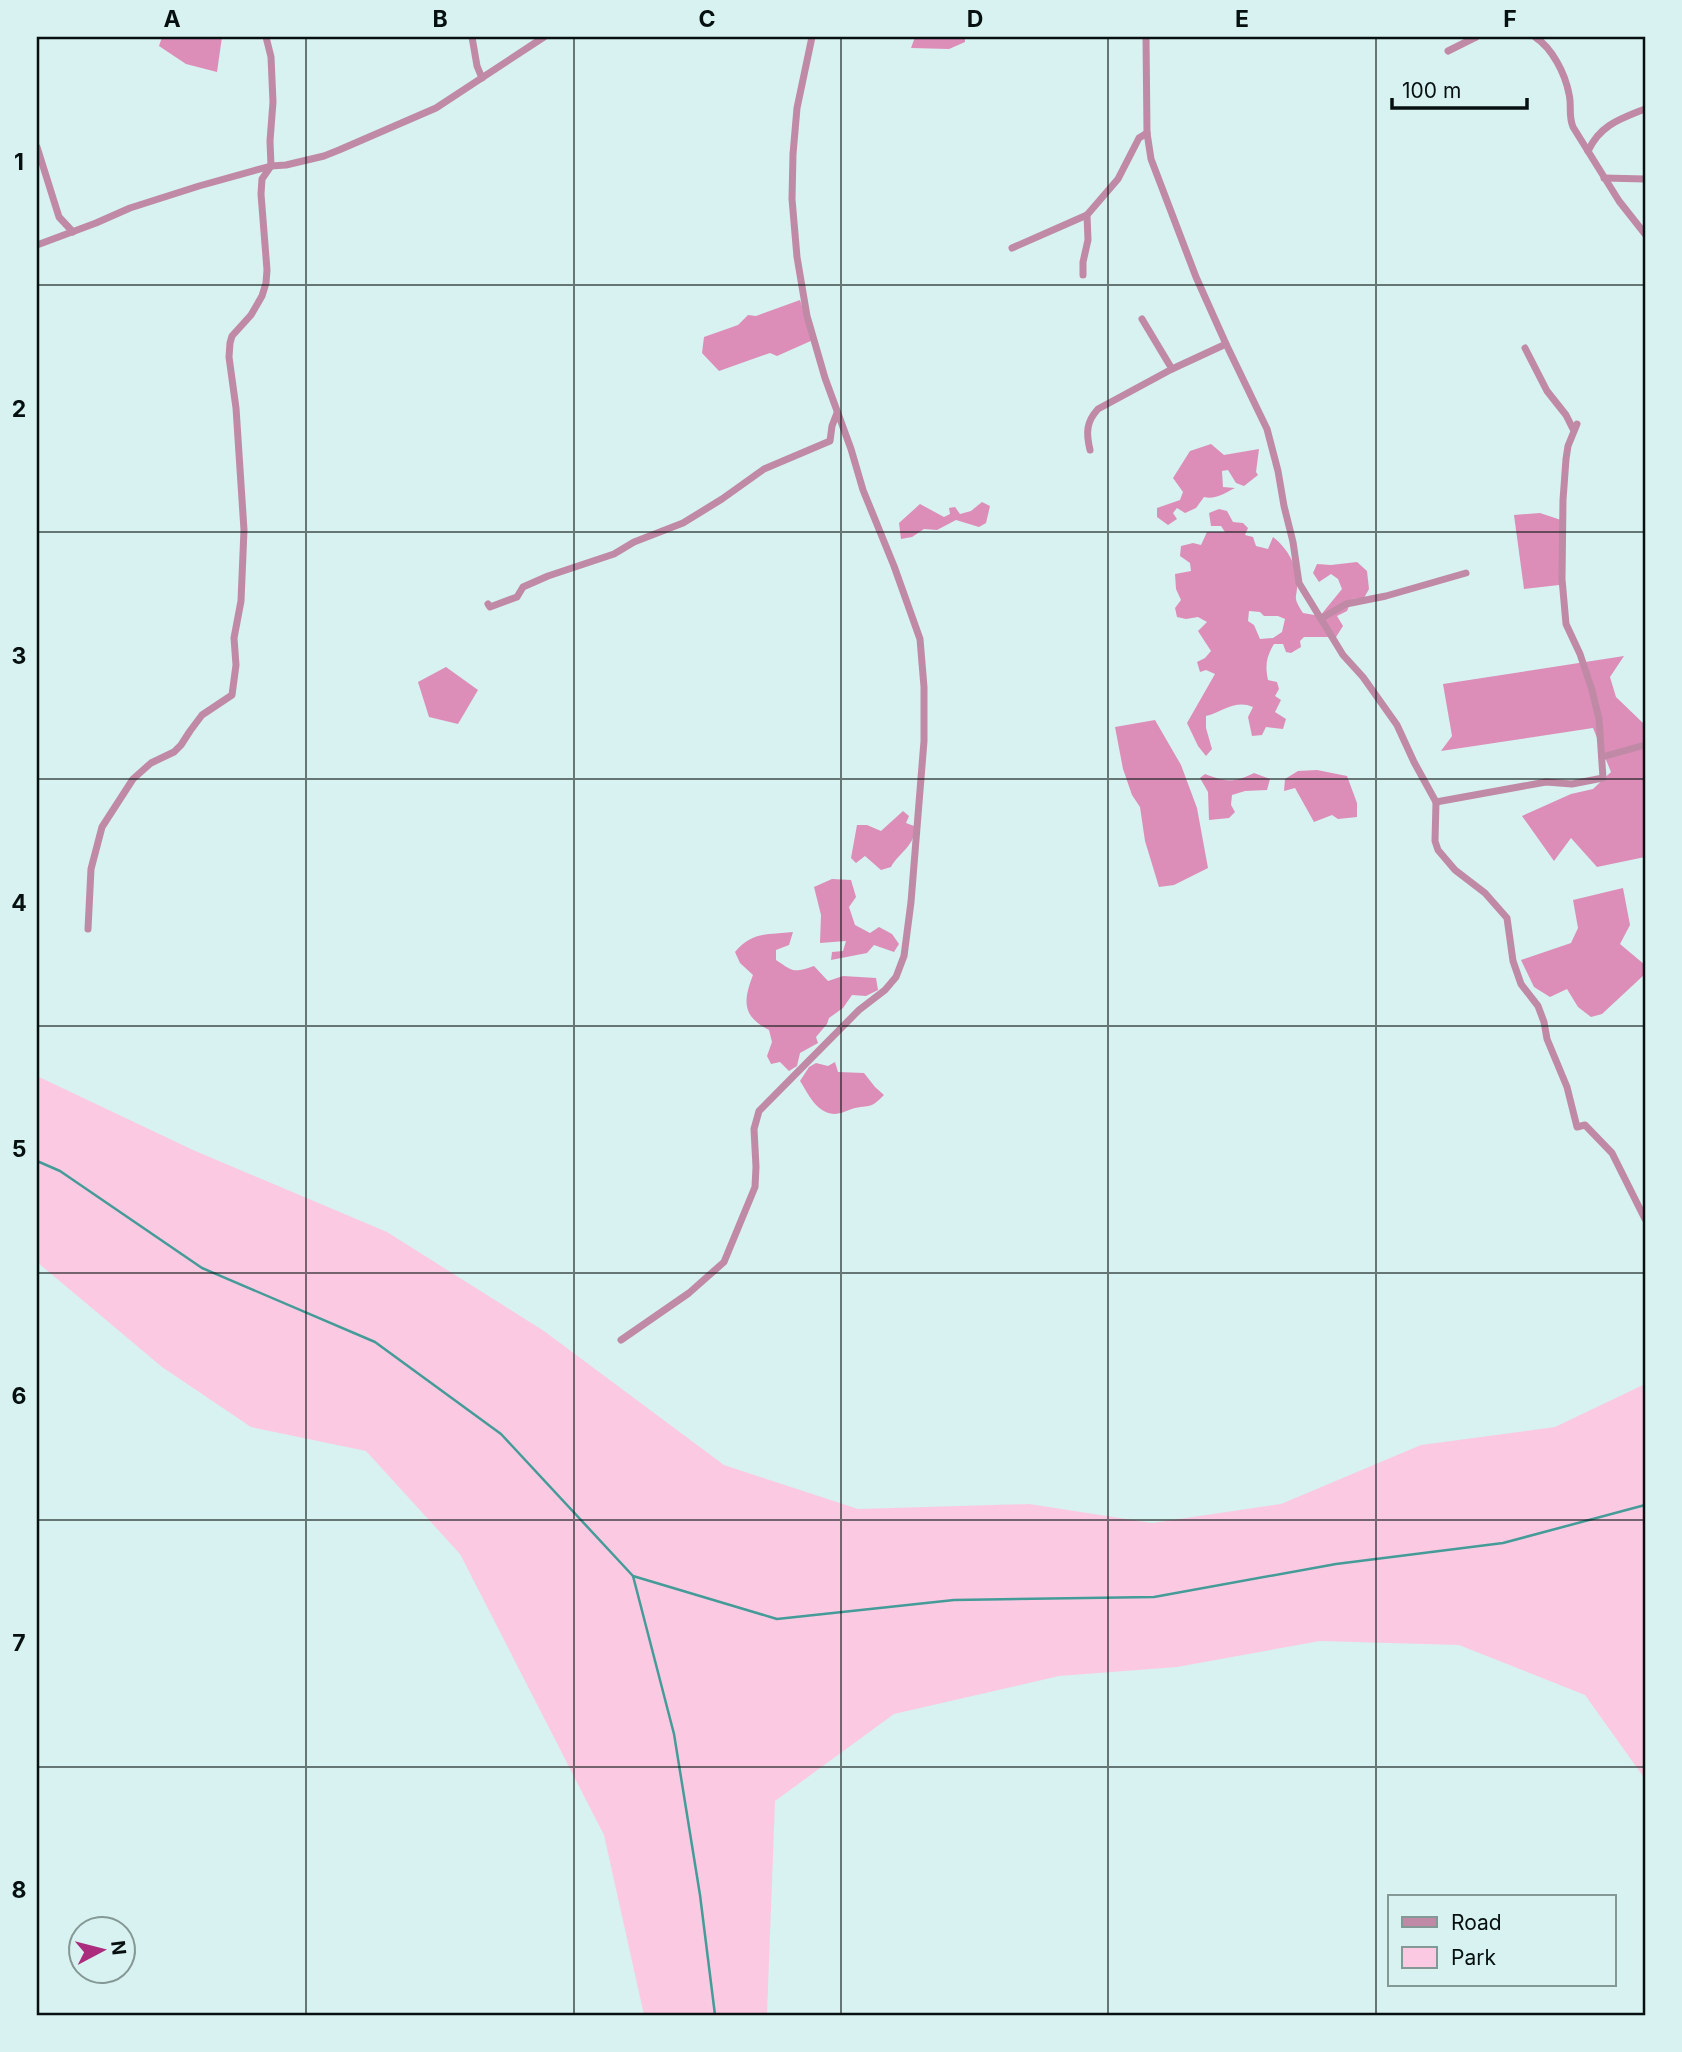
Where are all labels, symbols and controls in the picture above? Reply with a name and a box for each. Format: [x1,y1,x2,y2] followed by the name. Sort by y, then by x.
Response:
[163,5,181,33] text: A
[432,5,448,33] text: B
[698,5,716,33] text: C
[967,5,983,33] text: D
[1235,5,1249,33] text: E
[1503,5,1517,33] text: F
[1392,66,1526,110] scale bar
[1402,78,1461,103] text: 100 m
[14,148,24,176] text: 1
[12,395,26,423] text: 2
[12,642,26,670] text: 3
[11,889,27,917] text: 4
[12,1135,26,1163] text: 5
[12,1382,26,1410] text: 6
[12,1629,26,1657] text: 7
[12,1876,26,1904] text: 8
[1388,1895,1616,1986] legend
[1451,1910,1502,1935] text: Road
[66,1916,136,1986] north arrow
[106,1939,131,1957] text: N
[1451,1945,1496,1970] text: Park

